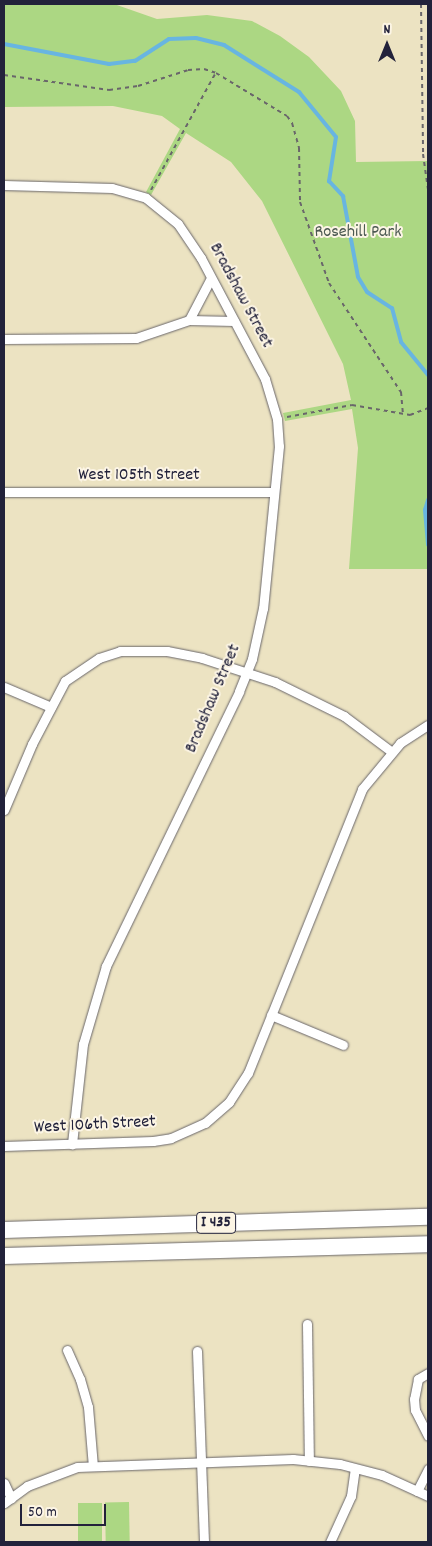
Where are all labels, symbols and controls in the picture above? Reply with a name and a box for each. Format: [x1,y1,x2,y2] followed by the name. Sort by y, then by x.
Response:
[362,20,412,70] north arrow
[384,20,390,40] text: N
[314,222,402,244] park label: Rosehill Park
[203,240,277,352] street label: Bradshaw Street
[78,465,200,487] street label: West 105th Street
[181,641,247,757] street label: Bradshaw Street
[34,1112,156,1140] street label: West 106th Street
[196,1210,236,1236] road number: I 435
[22,1494,109,1526] scale bar
[28,1502,57,1524] text: 50 m

